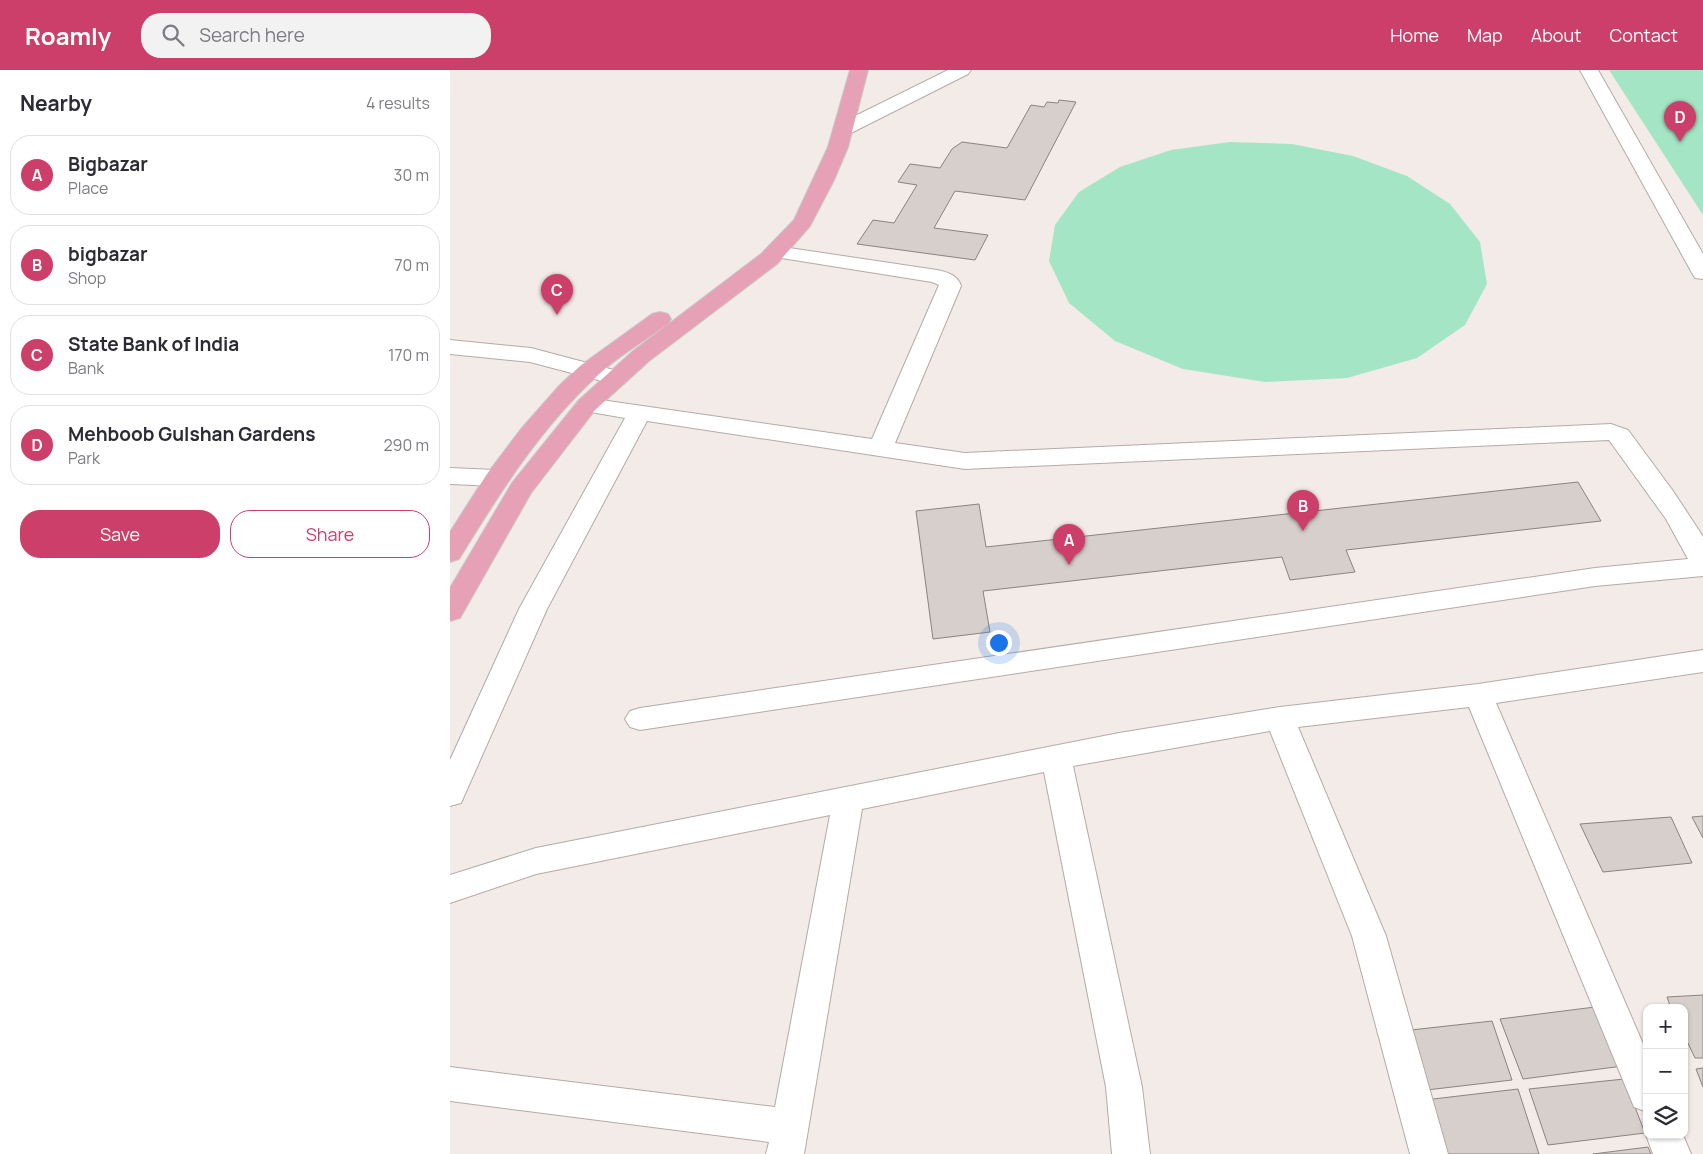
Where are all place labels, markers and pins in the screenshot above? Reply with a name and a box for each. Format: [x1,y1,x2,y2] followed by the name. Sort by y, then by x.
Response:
[1664,101,1696,142] pin: D
[541,274,573,315] pin: C
[1287,490,1319,531] pin: B
[1053,524,1085,565] pin: A

